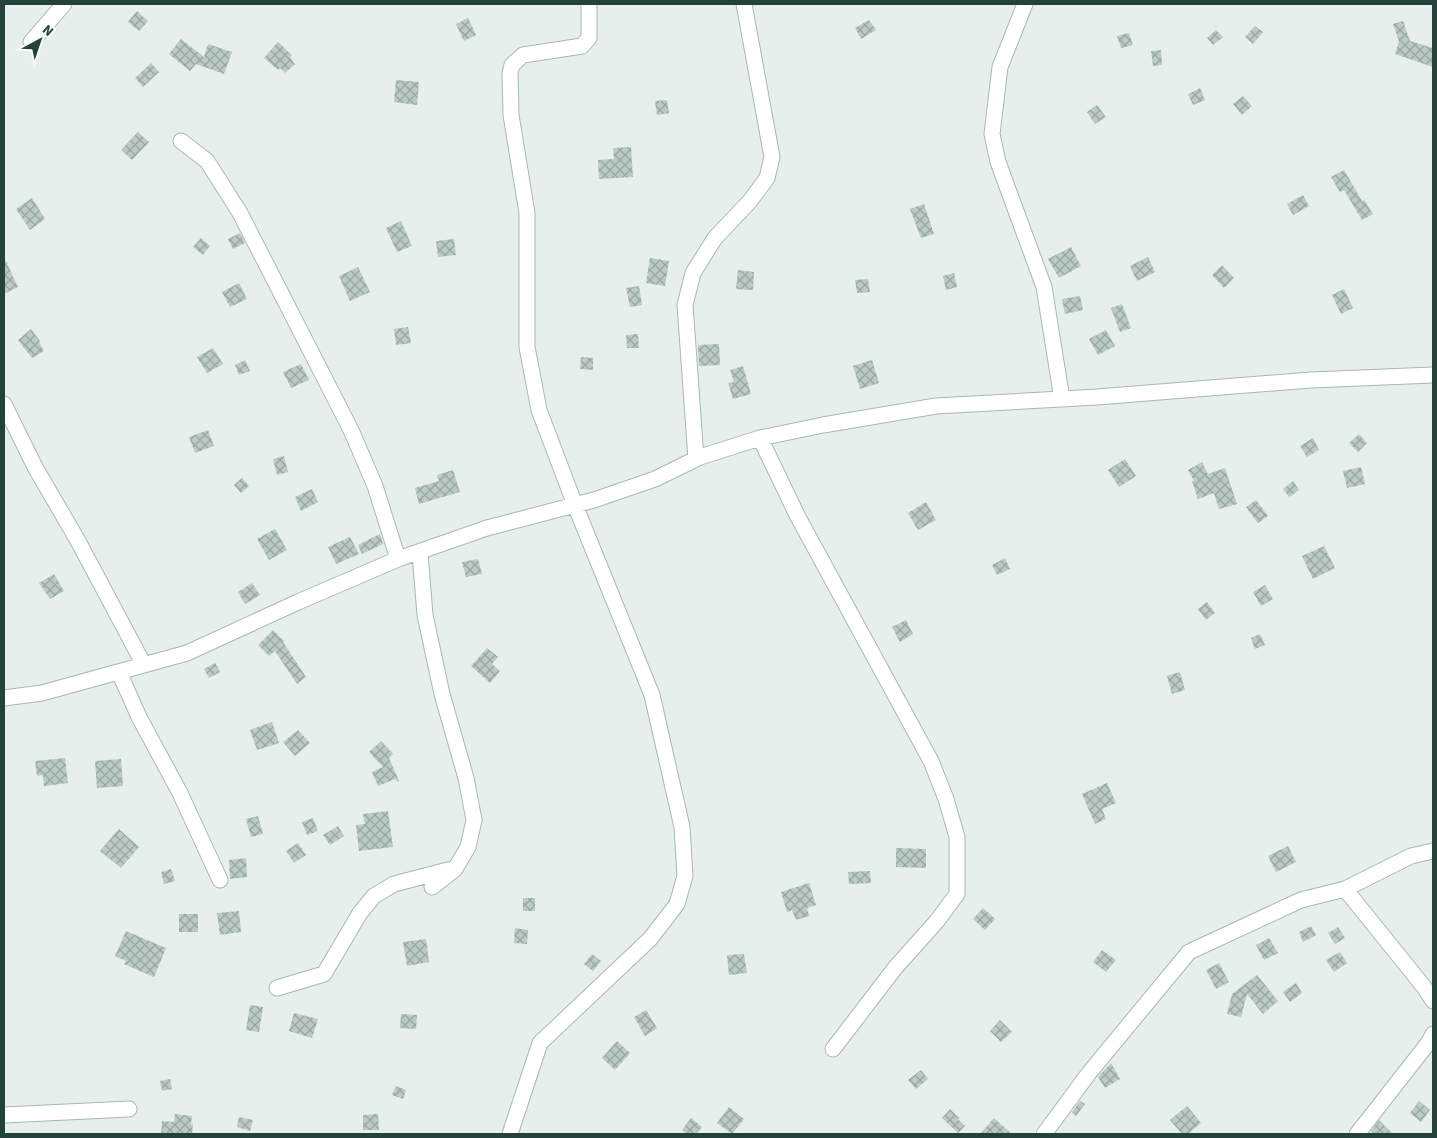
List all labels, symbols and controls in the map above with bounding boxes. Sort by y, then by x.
north arrow [15,15,65,65]
text: N [38,20,58,41]

